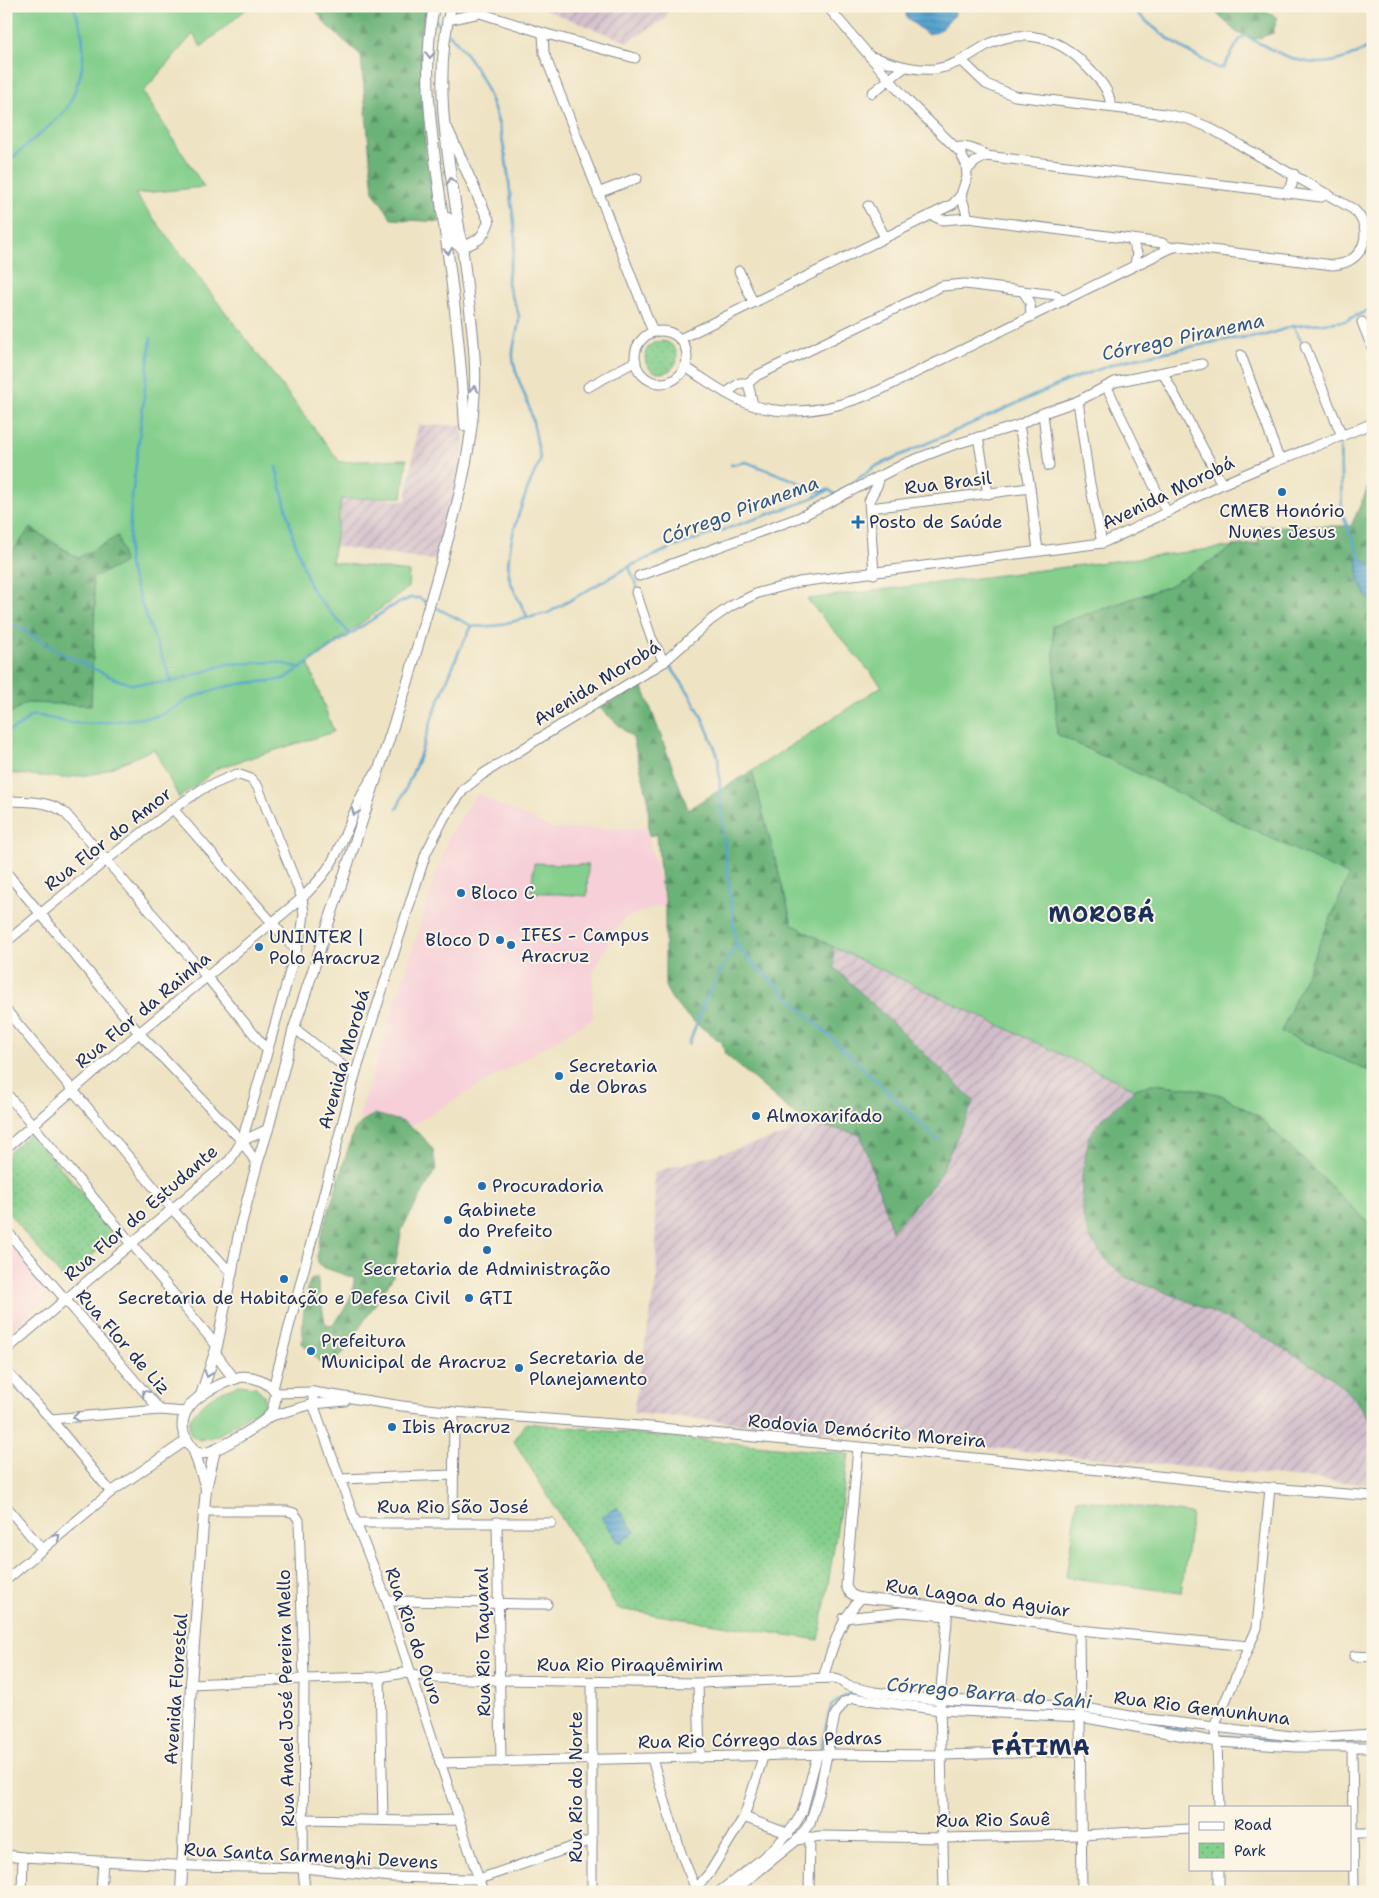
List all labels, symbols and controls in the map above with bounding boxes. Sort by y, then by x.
one-way arrow [424,51,435,59]
one-way arrow [447,177,457,186]
one-way arrow [442,247,452,255]
water label: Córrego Piranema [1099,308,1267,366]
one-way arrow [468,384,479,392]
street label: Avenida Morobá [1098,451,1238,535]
street label: Rua Brasil [903,466,993,500]
water label: Córrego Piranema [658,470,822,550]
marker: CMEB Honório Nunes Jesus [1276,486,1288,498]
place label: CMEB Honório Nunes Jesus [1219,499,1345,544]
place label: Posto de Saúde [869,510,1002,534]
marker: Posto de Saúde [851,515,865,529]
street label: Avenida Morobá [529,635,665,731]
street label: Rua Flor do Amor [39,782,177,896]
one-way arrow [351,807,362,816]
place label: Bloco C [471,881,535,905]
marker: Bloco C [455,887,467,899]
district label: MOROBÁ [1049,898,1155,929]
place label: IFES - Campus Aracruz [521,923,649,968]
place label: UNINTER | Polo Aracruz [269,925,381,970]
place label: Bloco D [425,928,490,952]
marker: Bloco D [494,934,506,946]
marker: IFES - Campus Aracruz [505,939,517,951]
marker: UNINTER | Polo Aracruz [253,941,265,953]
street label: Rua Flor da Rainha [70,946,216,1074]
street label: Avenida Morobá [313,986,375,1132]
place label: Secretaria de Obras [569,1054,657,1099]
marker: Secretaria de Obras [553,1070,565,1082]
place label: Almoxarifado [766,1104,882,1128]
marker: Almoxarifado [750,1110,762,1122]
street label: Rua Flor do Estudante [59,1140,223,1286]
place label: Procuradoria [492,1174,604,1198]
marker: Procuradoria [476,1180,488,1192]
place label: Gabinete do Prefeito [458,1198,553,1243]
marker: Gabinete do Prefeito [442,1214,454,1226]
marker: Secretaria de Administração [481,1244,493,1256]
place label: Secretaria de Administração [363,1257,611,1281]
marker: Secretaria de Habitação e Defesa Civil [278,1273,290,1285]
street label: Rua Flor de Liz [71,1284,175,1400]
place label: Secretaria de Habitação e Defesa Civil [118,1286,451,1310]
place label: GTI [479,1286,513,1310]
marker: GTI [463,1292,475,1304]
place label: Prefeitura Municipal de Aracruz [321,1329,507,1374]
marker: Prefeitura Municipal de Aracruz [305,1345,317,1357]
place label: Secretaria de Planejamento [529,1346,647,1391]
marker: Secretaria de Planejamento [513,1362,525,1374]
one-way arrow [204,1369,214,1377]
one-way arrow [143,1390,151,1399]
street label: Rodovia Demócrito Moreira [747,1409,987,1453]
one-way arrow [72,1411,80,1422]
place label: Ibis Aracruz [402,1415,511,1439]
marker: Ibis Aracruz [386,1421,398,1433]
street label: Rua Rio São José [377,1495,529,1519]
one-way arrow [51,1534,60,1543]
street label: Rua Rio do Ouro [379,1564,449,1708]
street label: Rua Rio Taquaral [470,1566,496,1717]
street label: Rua Anael José Pereira Mello [272,1569,300,1827]
street label: Rua Lagoa do Aguiar [884,1573,1072,1623]
street label: Avenida Florestal [159,1612,193,1766]
street label: Rua Rio Piraquêmirim [537,1653,723,1677]
water label: Córrego Barra do Sahi [885,1672,1093,1714]
street label: Rua Rio Gemunhuna [1113,1685,1291,1731]
street label: Rua Rio do Norte [564,1711,588,1863]
street label: Rua Rio Córrego das Pedras [638,1726,882,1754]
district label: FÁTIMA [991,1731,1091,1762]
legend [1189,1806,1352,1870]
street label: Rua Rio Sauê [935,1807,1051,1833]
text: Road [1234,1815,1272,1835]
street label: Rua Santa Sarmenghi Devens [183,1837,439,1875]
text: Park [1234,1841,1266,1861]

